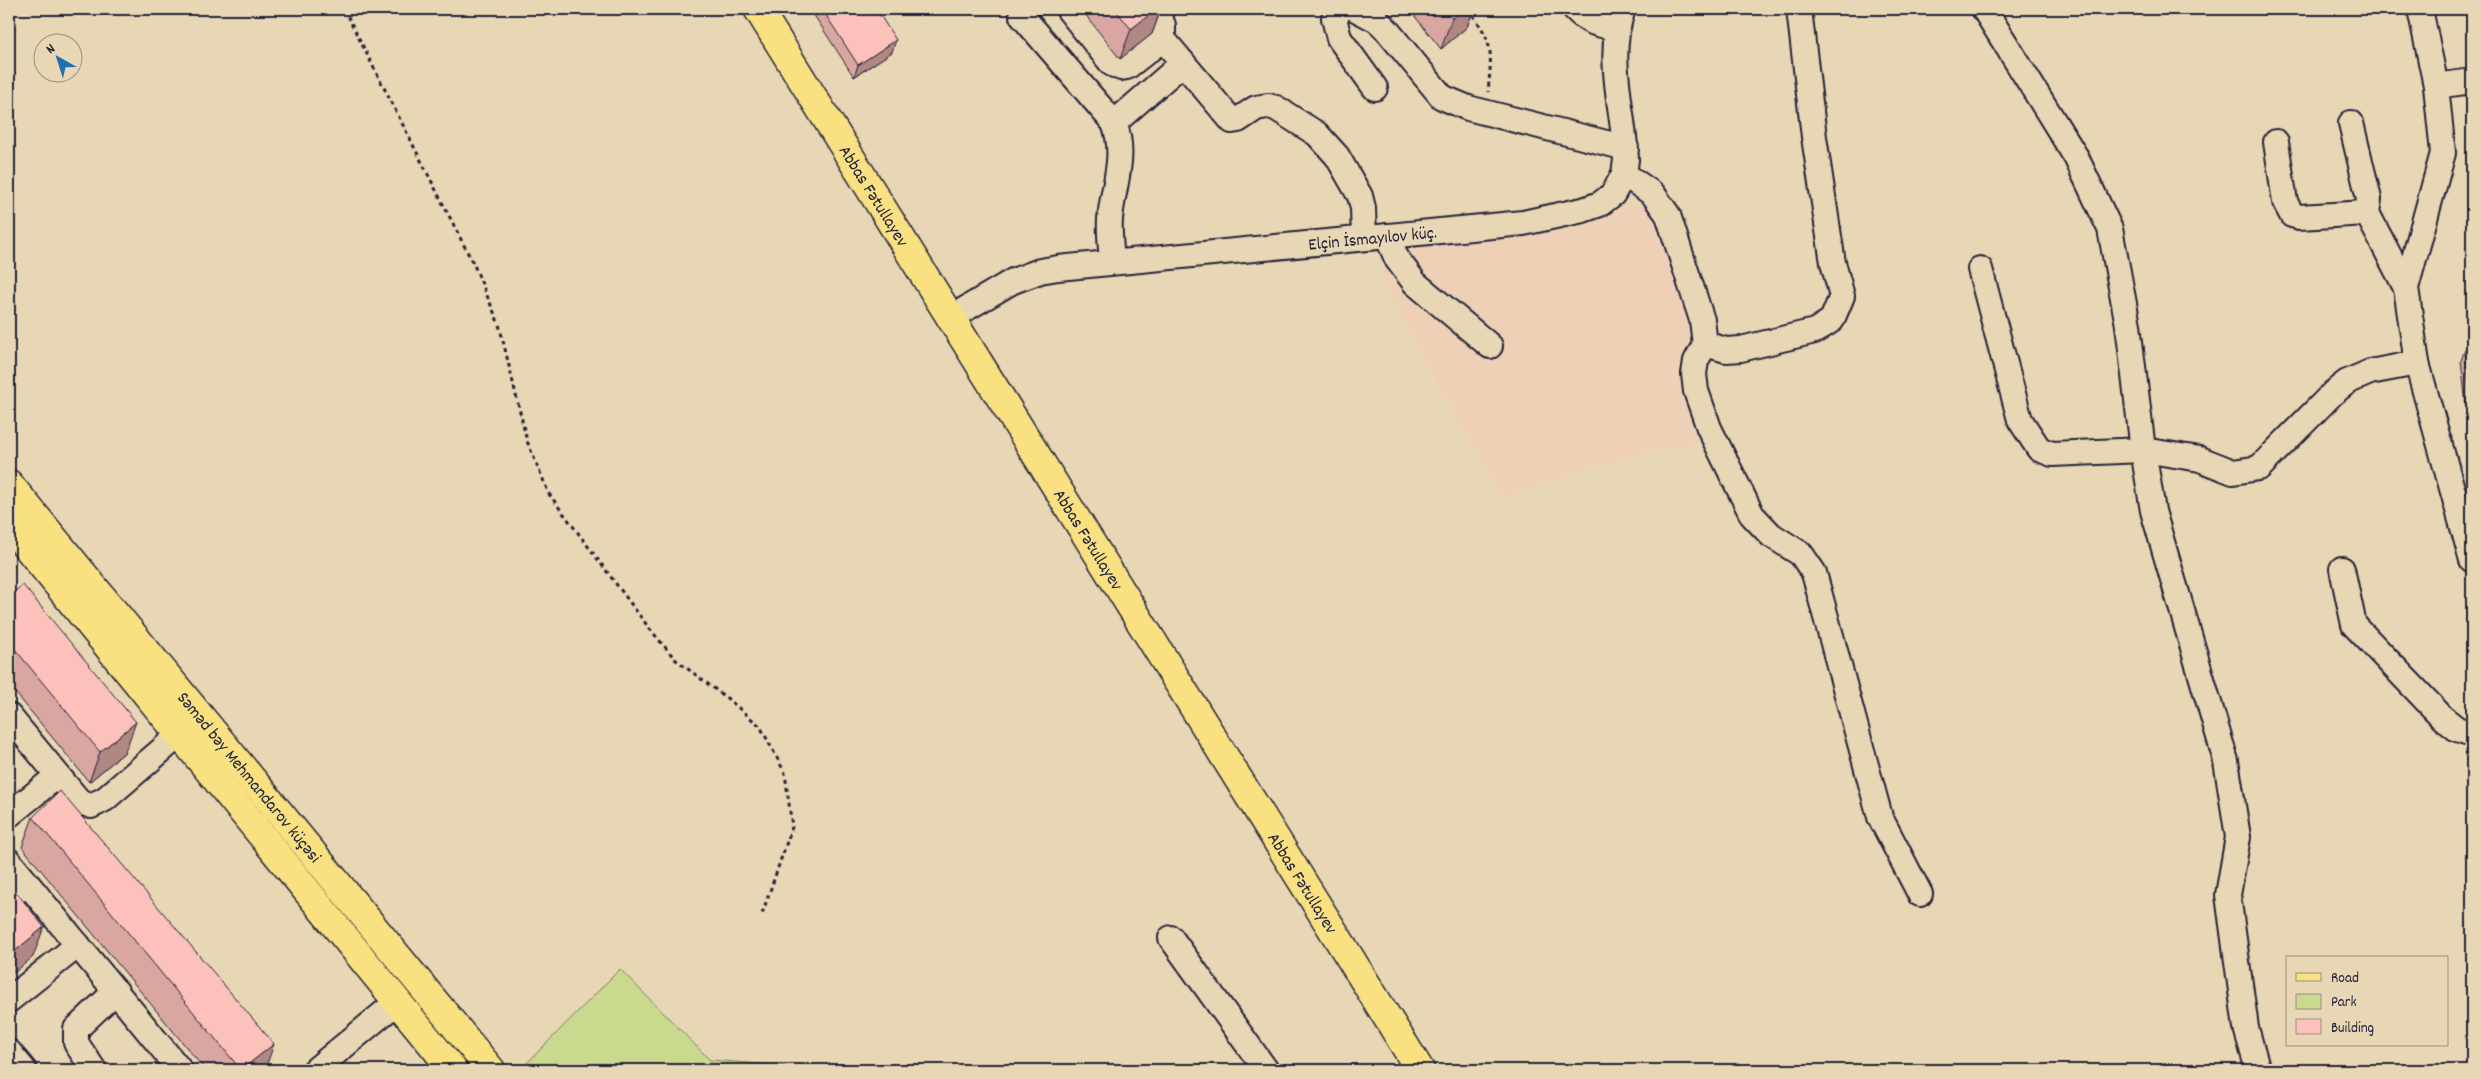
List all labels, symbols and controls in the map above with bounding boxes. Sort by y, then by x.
north arrow [32,32,82,82]
text: N [42,39,60,59]
street label: Abbas Fətullayev [831,141,914,253]
street label: Elçin İsmayılov küç. [1307,221,1438,259]
street label: Abbas Fətullayev [1046,485,1128,597]
street label: Səməd bəy Mehmandarov küçəsi [170,687,326,869]
street label: Abbas Fətullayev [1260,829,1343,940]
legend [2286,956,2448,1046]
text: Road [2331,968,2359,990]
text: Park [2331,992,2357,1014]
text: Building [2331,1018,2374,1040]

